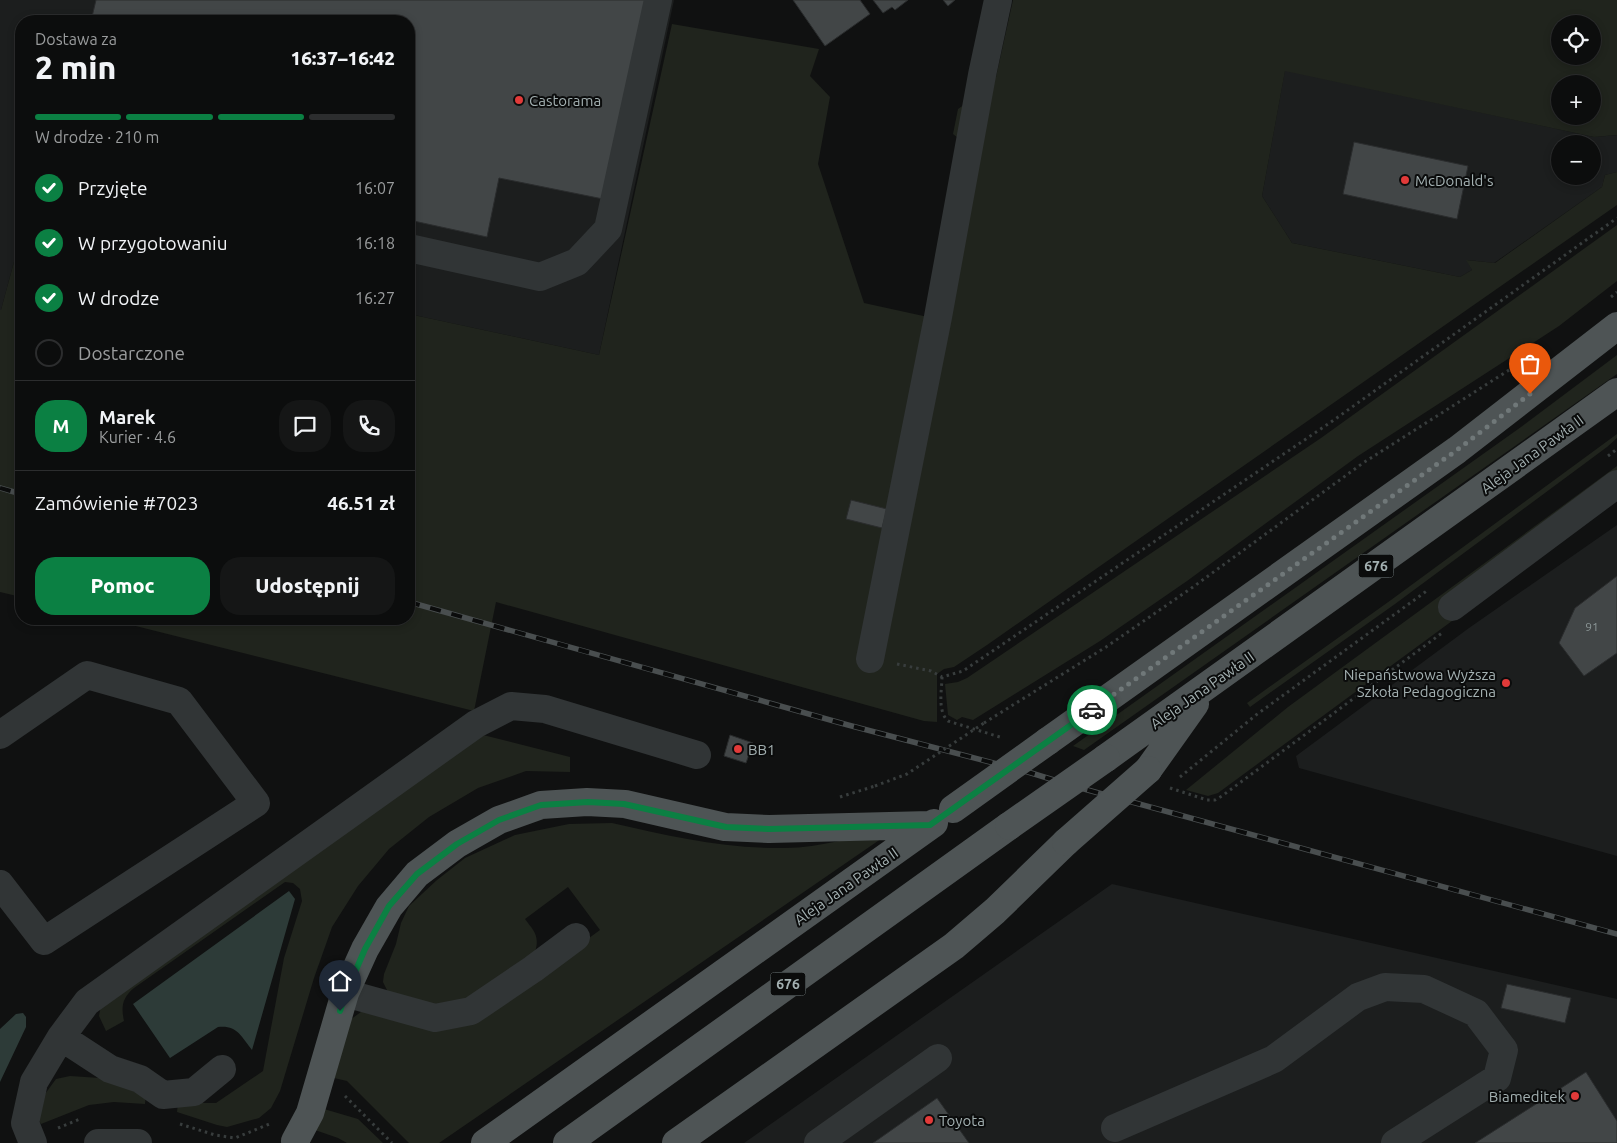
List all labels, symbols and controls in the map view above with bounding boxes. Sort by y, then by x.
map controls [1551,15,1601,185]
button: locate [1551,15,1601,65]
text: Dostawa za [35,30,117,48]
text: 16:37–16:42 [290,47,395,69]
text: 2 min [35,49,116,85]
button: + [1551,75,1601,125]
place label: Castorama [529,92,601,109]
marker: Castorama [513,94,525,106]
text: W drodze · 210 m [35,128,159,146]
button: − [1551,135,1601,185]
place label: McDonald's [1415,172,1493,189]
icon: check [35,174,63,202]
marker: McDonald's [1399,174,1411,186]
text: Przyjęte [78,177,148,199]
text: 16:07 [355,179,395,197]
icon: check [35,229,63,257]
text: W przygotowaniu [78,232,228,254]
text: 16:18 [355,234,395,252]
icon: check [35,284,63,312]
text: W drodze [78,287,160,309]
text: 16:27 [355,289,395,307]
text: Dostarczone [78,342,185,364]
pin [1509,343,1551,394]
icon: bag [1516,350,1544,378]
button: chat [279,400,331,452]
button: phone [343,400,395,452]
text: Marek [99,406,156,428]
street label: Aleja Jana Pawła II [1477,411,1587,497]
text: M [53,415,69,437]
text: Kurier · 4.6 [99,428,176,446]
text: Zamówienie #7023 [35,492,199,514]
text: 46.51 zł [327,492,395,514]
road number: 676 [1358,554,1394,578]
button: Pomoc [35,557,210,615]
button: Udostępnij [220,557,395,615]
house number: 91 [1585,620,1599,633]
street label: Aleja Jana Pawła II [1147,648,1257,732]
place label: Niepaństwowa Wyższa Szkoła Pedagogiczna [1344,666,1496,700]
marker: Niepaństwowa Wyższa Szkoła Pedagogiczna [1500,677,1512,689]
courier [1067,685,1117,735]
icon: car [1078,696,1106,724]
place label: BB1 [748,741,776,758]
marker: BB1 [732,743,744,755]
street label: Aleja Jana Pawła II [791,844,901,928]
pin [319,960,361,1011]
icon: home [326,967,354,995]
road number: 676 [770,972,806,996]
place label: Biameditek [1489,1088,1565,1105]
marker: Biameditek [1569,1090,1581,1102]
place label: Toyota [939,1112,985,1129]
marker: Toyota [923,1114,935,1126]

